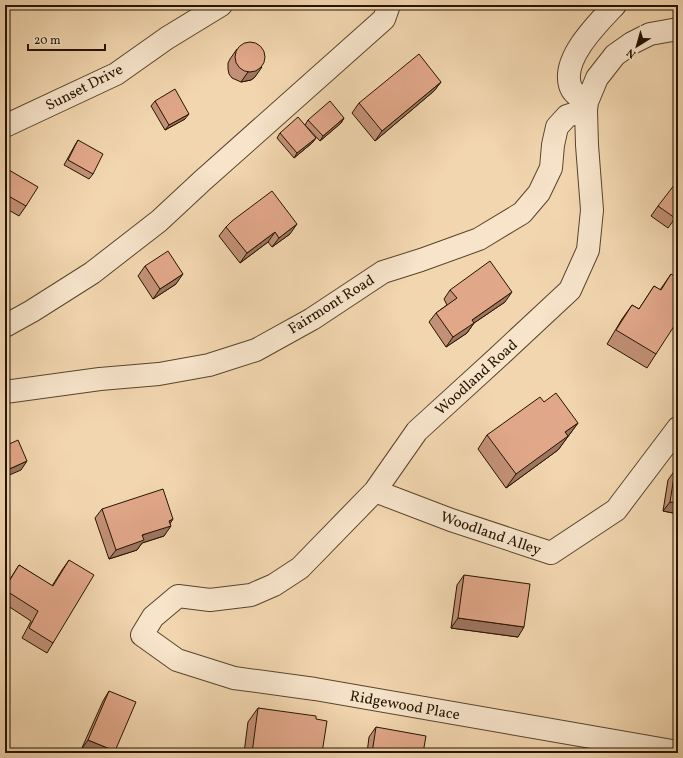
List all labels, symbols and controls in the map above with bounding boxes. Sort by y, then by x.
scale bar [28,26,105,52]
north arrow [617,26,657,66]
text: 20 m [34,33,61,49]
text: N [624,44,640,61]
street label: Sunset Drive [42,60,127,117]
street label: Fairmont Road [285,270,379,340]
street label: Woodland Road [431,335,523,421]
street label: Woodland Alley [437,507,544,561]
street label: Ridgewood Place [348,686,461,726]

